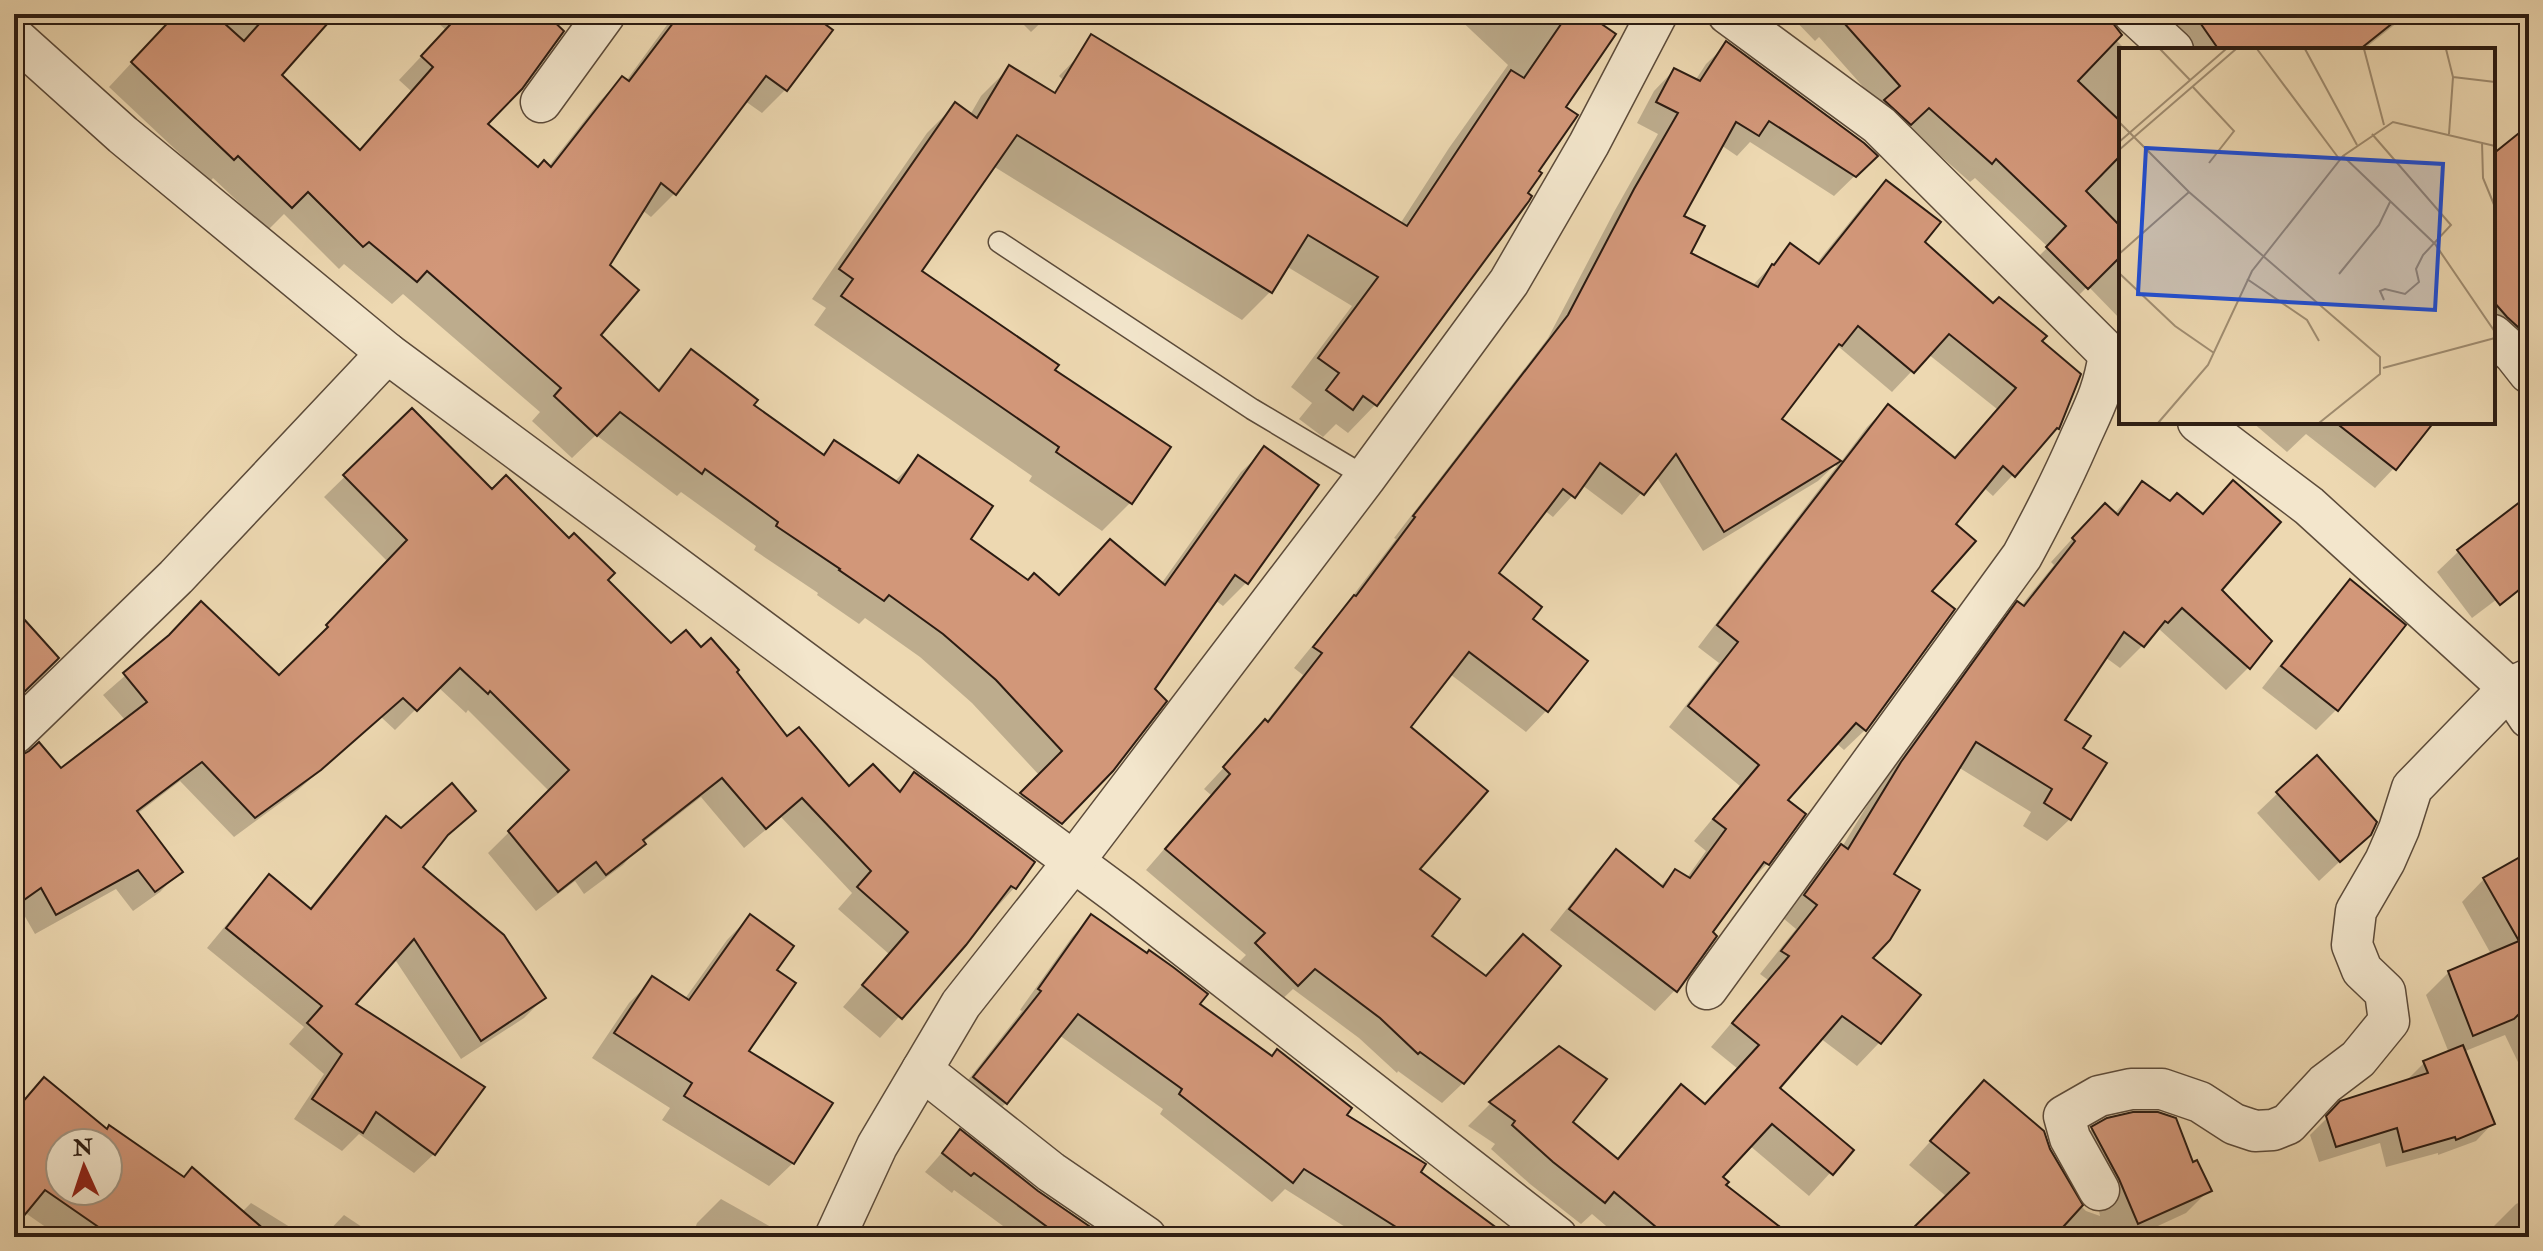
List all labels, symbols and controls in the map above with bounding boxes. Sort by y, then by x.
inset map [2119,48,2495,424]
north arrow [44,1127,124,1207]
text: N [71,1134,94,1163]

